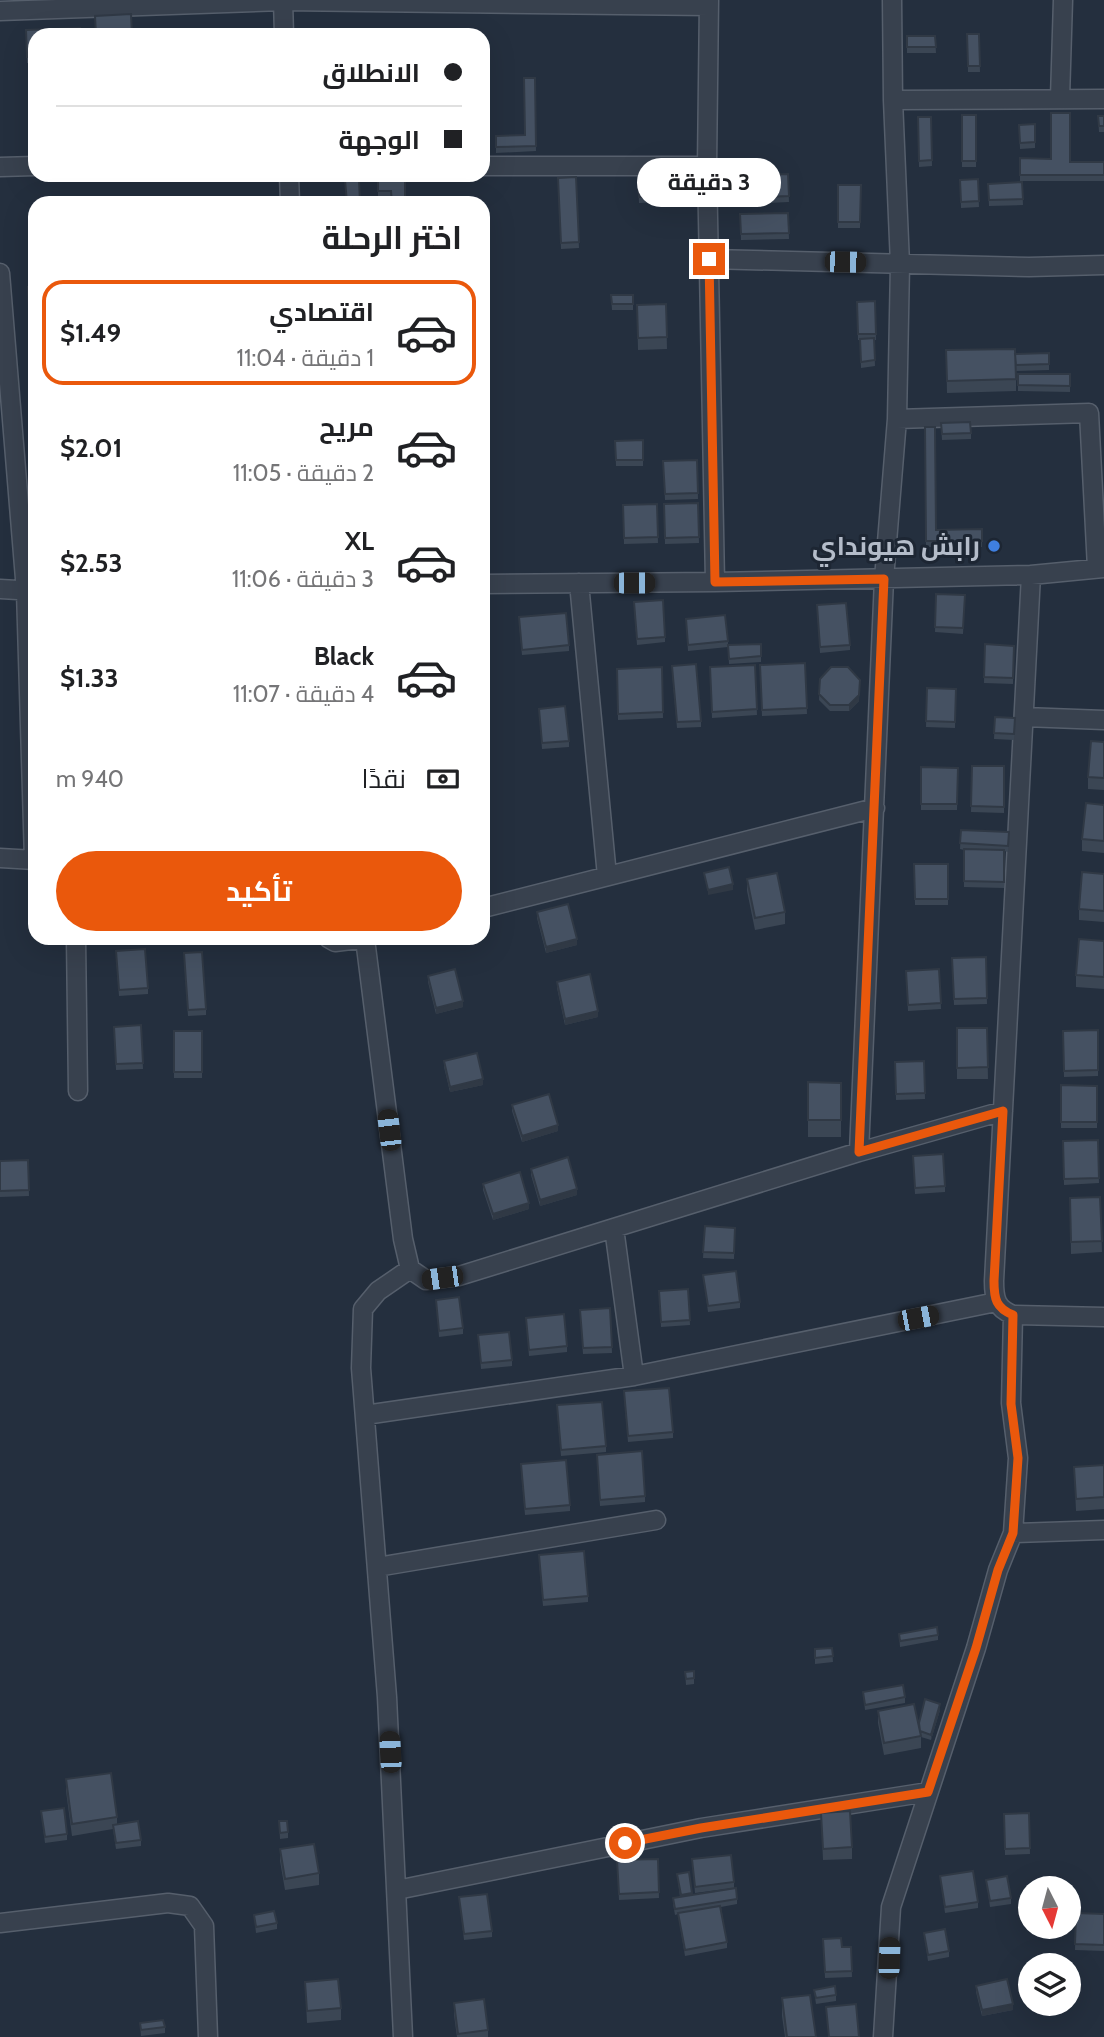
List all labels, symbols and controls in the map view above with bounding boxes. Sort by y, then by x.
text: الانطلاق [322,57,420,89]
text: الوجهة [339,124,420,156]
callout: 3 دقيقة [637,158,781,206]
text: 3 دقيقة [668,168,750,196]
text: اختر الرحلة [322,218,462,257]
route end [693,243,725,275]
car [824,251,867,273]
text: اقتصادي [269,296,374,328]
icon: car [395,301,458,364]
text: $1.49 [60,317,121,349]
text: 1 دقيقة · 11:04 [237,344,374,372]
text: مريح [319,411,374,443]
icon: car [395,416,458,479]
text: $2.01 [60,432,122,464]
text: 2 دقيقة · 11:05 [233,459,374,487]
text: XL [345,525,374,557]
place label: رابش هيونداي [812,530,980,567]
icon: car [395,531,458,594]
marker: رابش هيونداي [986,538,1002,554]
text: $2.53 [60,547,123,579]
text: 3 دقيقة · 11:06 [232,565,374,593]
car [614,573,656,594]
text: Black [314,640,374,672]
icon: car [395,646,458,709]
text: $1.33 [60,662,118,694]
text: 4 دقيقة · 11:07 [233,680,374,708]
icon: cash [424,760,462,798]
text: نقدًا [362,763,406,795]
text: 940 m [56,765,124,793]
button: تأكيد [56,851,462,931]
car [377,1108,402,1152]
car [420,1265,465,1291]
car [896,1304,941,1332]
car [379,1730,402,1774]
route start [609,1827,641,1859]
north arrow [1018,1876,1082,1939]
map controls [1018,1876,1081,2016]
car [878,1937,901,1979]
button: layers [1018,1953,1081,2016]

